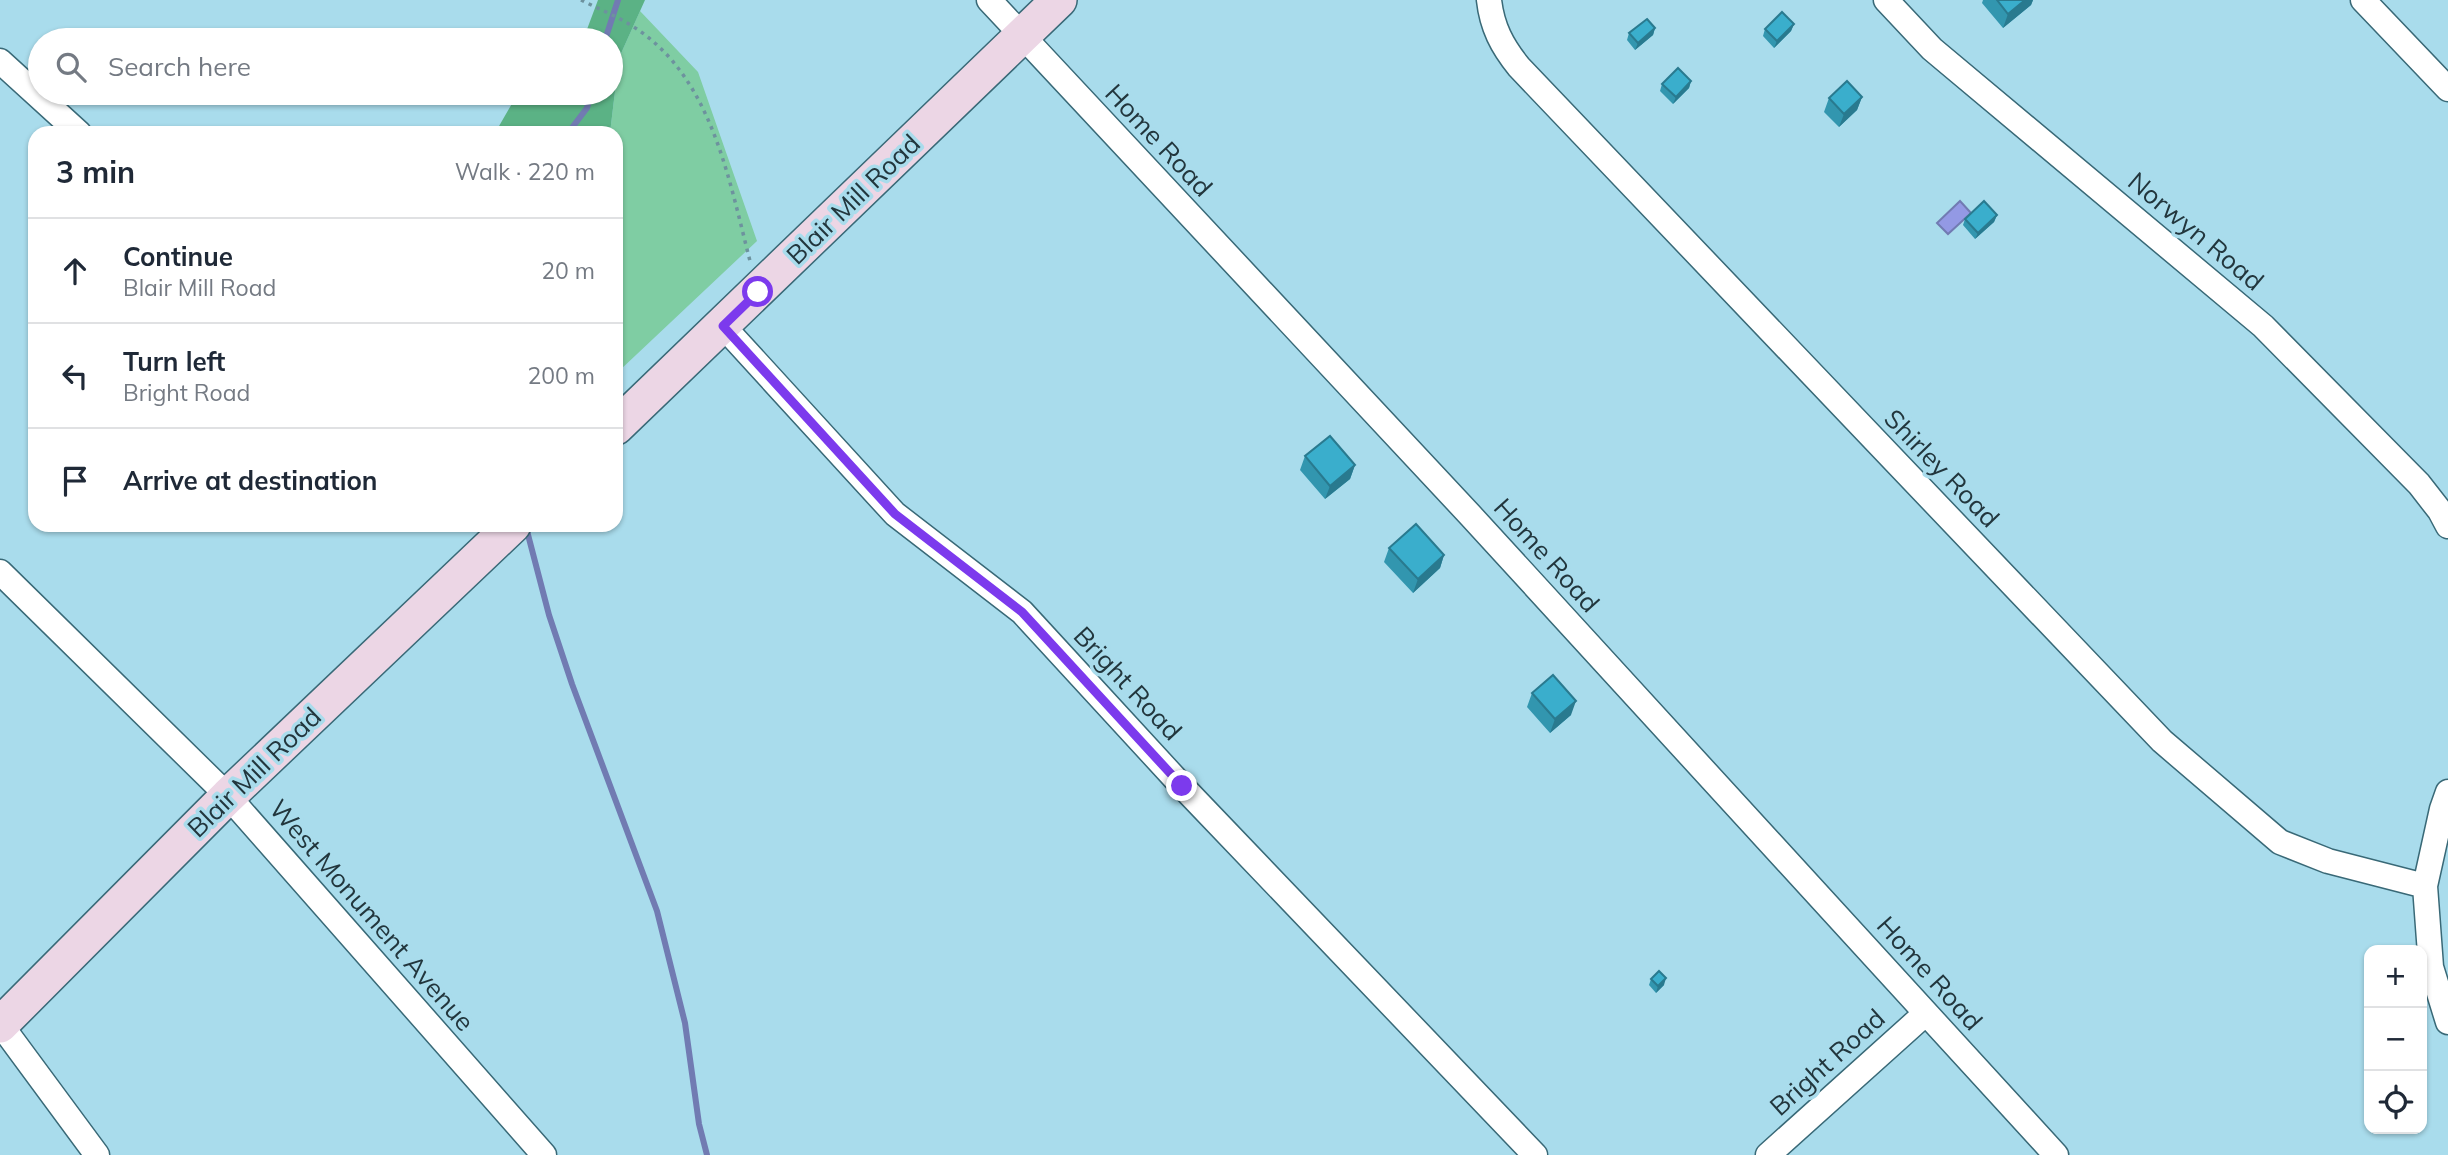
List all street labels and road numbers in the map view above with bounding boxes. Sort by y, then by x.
street label: Home Road [1098,77,1220,203]
street label: Blair Mill Road [779,127,927,271]
street label: Norwyn Road [2121,165,2271,297]
street label: Shirley Road [1877,402,2007,534]
street label: Home Road [1487,491,1607,619]
street label: Bright Road [1067,619,1189,747]
street label: Blair Mill Road [180,700,328,844]
street label: West Monument Avenue [262,792,482,1038]
street label: Home Road [1870,909,1990,1037]
street label: Bright Road [1763,1002,1891,1122]

